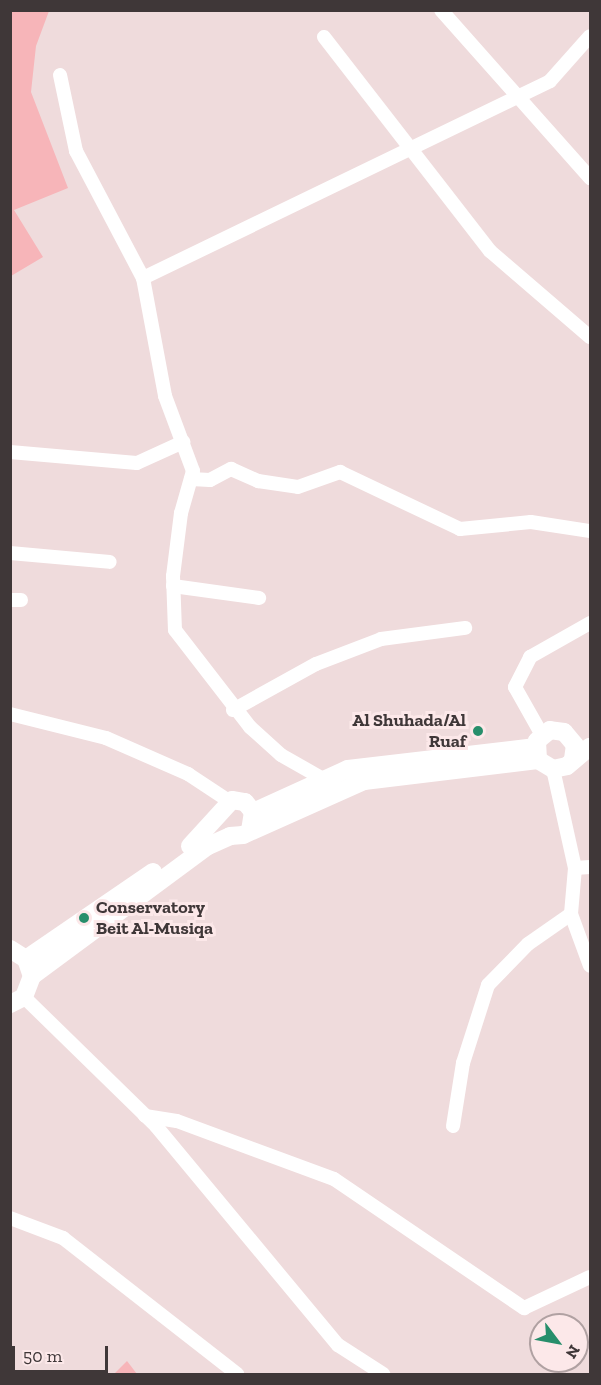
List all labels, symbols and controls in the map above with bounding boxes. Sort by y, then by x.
place label: Al Shuhada/Al Ruaf [352,710,466,752]
marker: Al Shuhada/Al Ruaf [471,724,485,738]
place label: Conservatory Beit Al-Musiqa [96,897,214,940]
marker: Conservatory Beit Al-Musiqa [77,911,91,925]
north arrow [529,1313,589,1373]
scale bar [15,1334,111,1372]
text: N [562,1342,584,1362]
text: 50 m [23,1345,62,1367]

